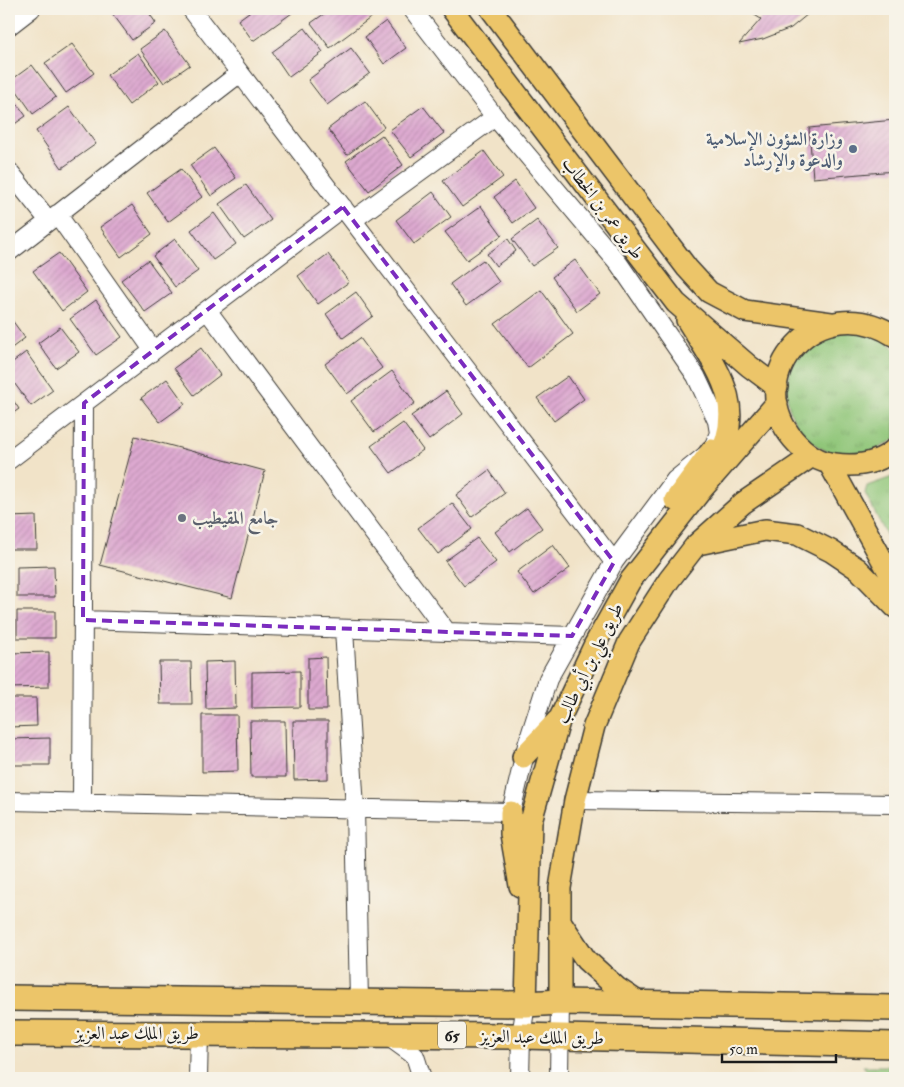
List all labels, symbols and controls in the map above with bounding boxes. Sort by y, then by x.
place label: وزارة الشؤون الإسلامية والدعوة والإرشاد [706,128,843,173]
marker: وزارة الشؤون الإسلامية والدعوة والإرشاد [847,143,859,155]
street label: طريق عمر بن الخطاب [557,152,649,264]
place label: جامع المقيطيب [192,507,278,535]
marker: جامع المقيطيب [176,512,188,524]
street label: طريق علي بن أبي طالب [549,598,633,729]
street label: طريق الملك عبد العزيز [73,1022,199,1045]
road number: 65 [438,1022,466,1048]
street label: طريق الملك عبد العزيز [478,1025,604,1050]
scale bar [722,1032,835,1064]
text: 50 m [729,1040,758,1059]

